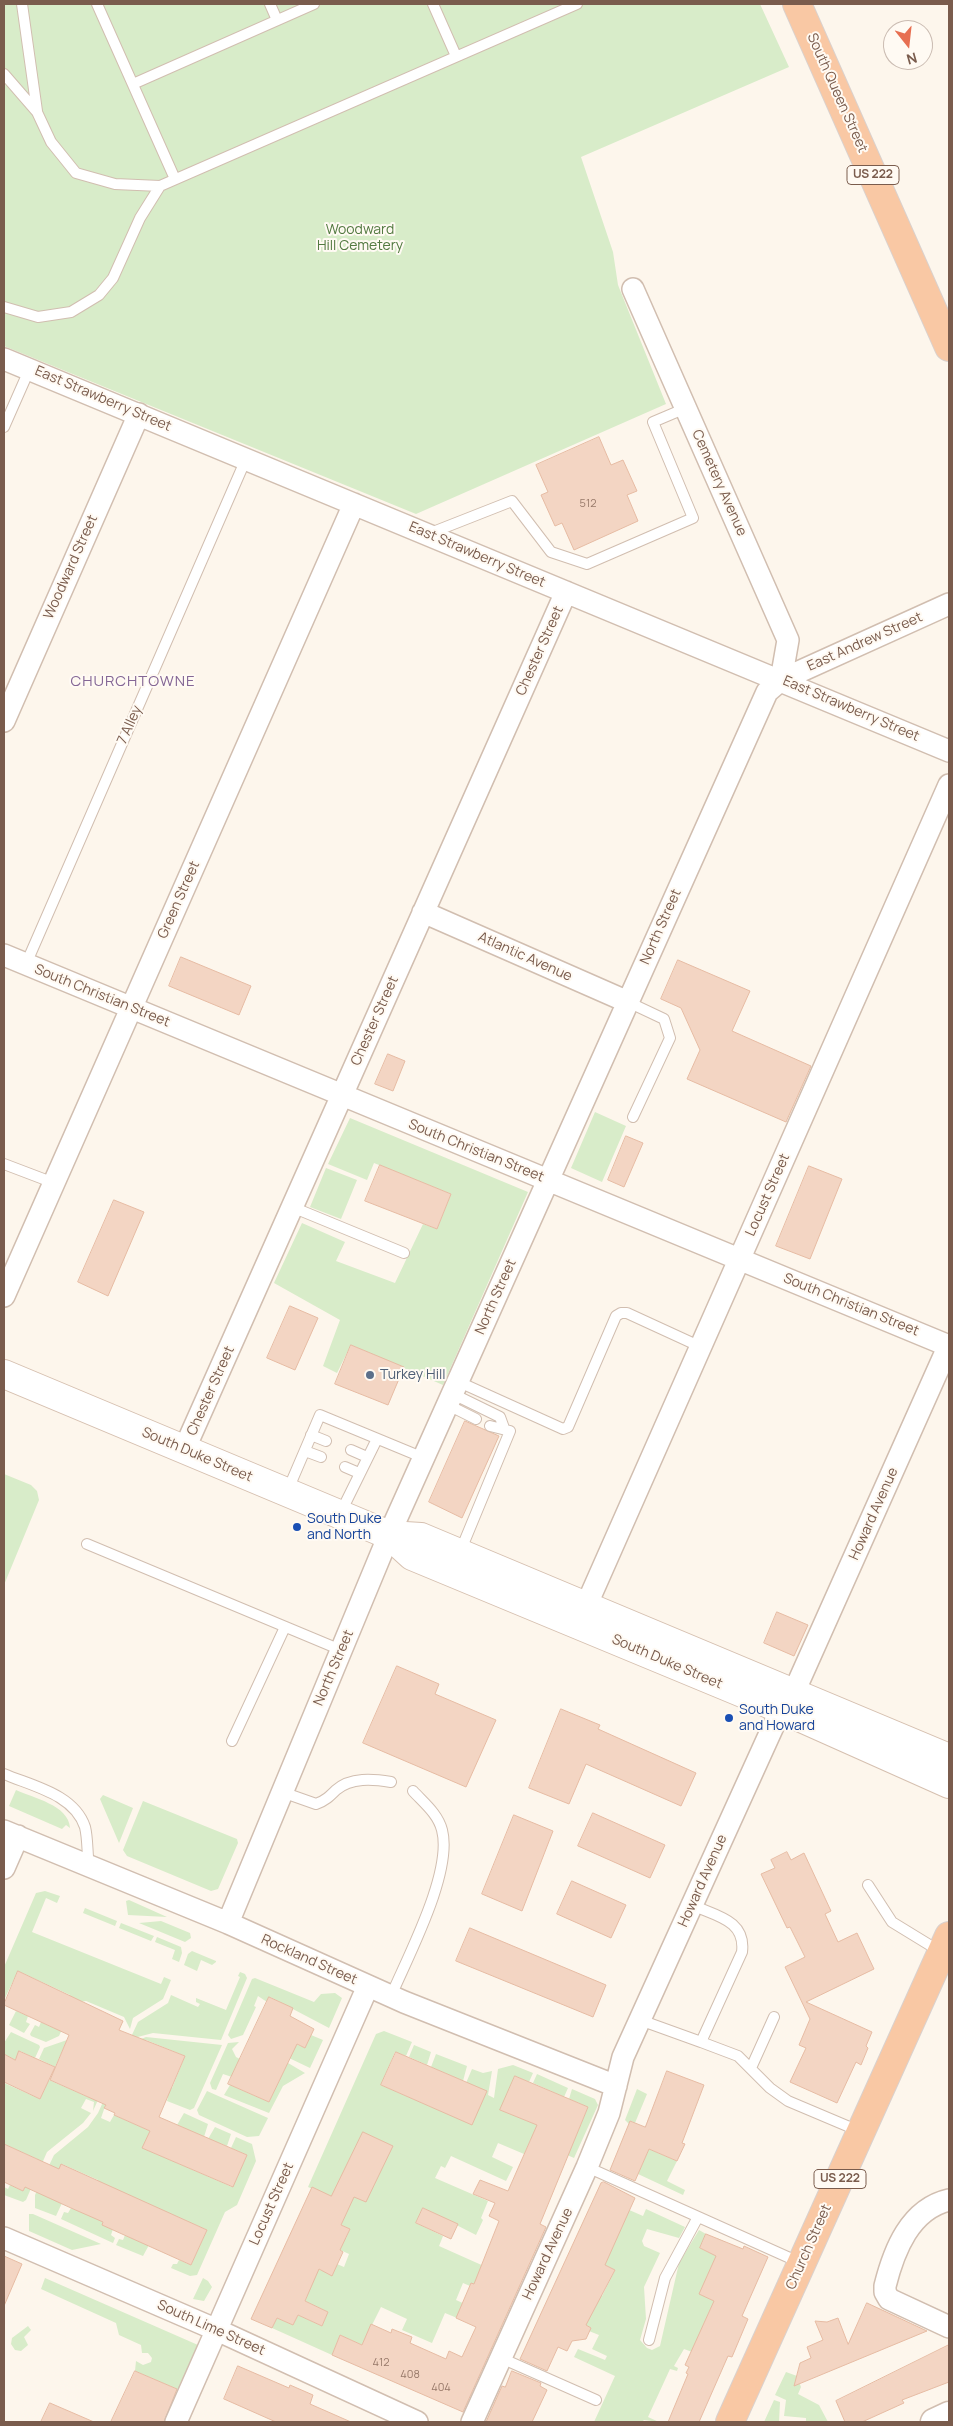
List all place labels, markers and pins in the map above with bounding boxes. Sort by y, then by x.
place label: Turkey Hill [380,1367,445,1383]
marker: Turkey Hill [364,1369,376,1381]
place label: South Duke and North [307,1511,382,1544]
marker: South Duke and North [291,1521,303,1533]
place label: South Duke and Howard [739,1702,815,1734]
marker: South Duke and Howard [723,1712,735,1724]

